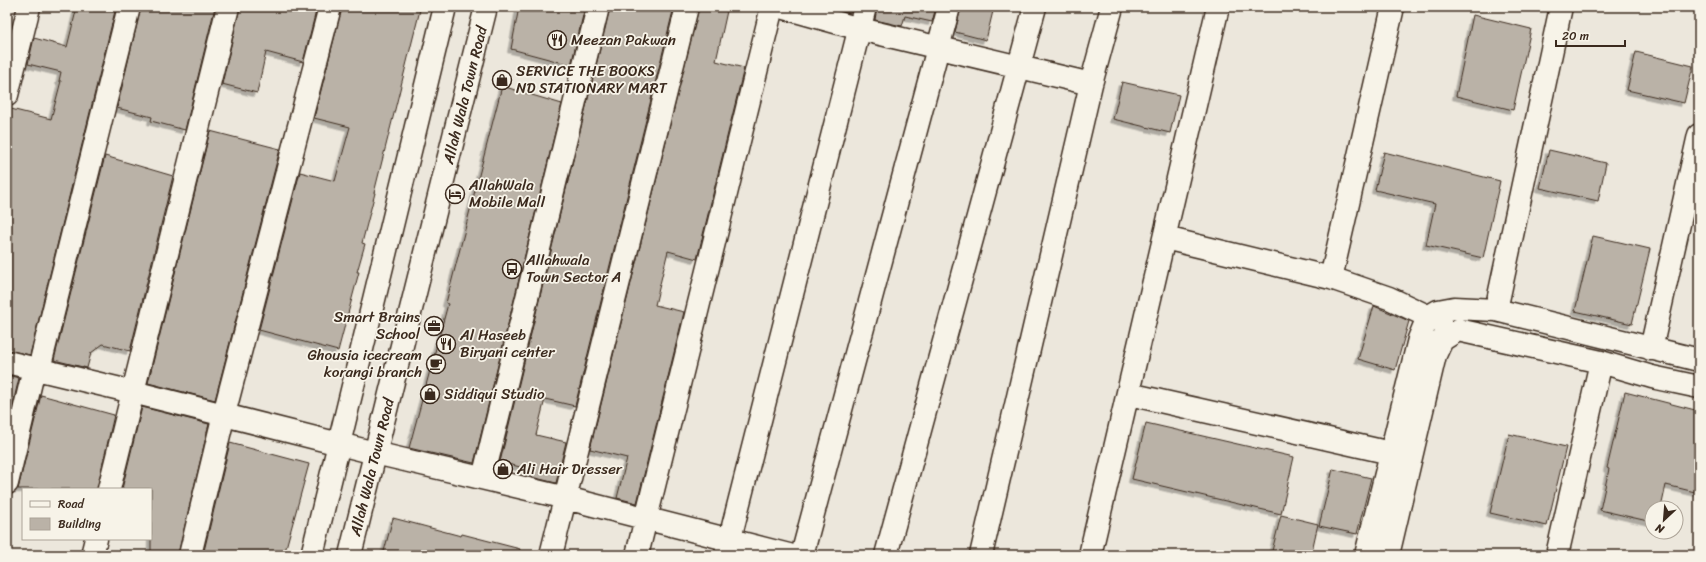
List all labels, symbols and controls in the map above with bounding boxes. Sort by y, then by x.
street label: Allah Wala Town Road [435,22,495,168]
scale bar [1556,22,1625,48]
text: 20 m [1562,25,1589,47]
place label: Meezan Pakwan [571,27,676,53]
restaurant icon: Meezan Pakwan [546,29,568,51]
place label: SERVICE THE BOOKS ND STATIONARY MART [516,58,668,101]
shop icon: SERVICE THE BOOKS ND STATIONARY MART [491,69,513,91]
place label: AllahWala Mobile Mall [468,172,546,215]
hotel icon: AllahWala Mobile Mall [444,183,466,205]
place label: Allahwala Town Sector A [525,247,621,290]
bus stop icon: Allahwala Town Sector A [501,258,523,280]
place label: Smart Brains School [334,304,421,347]
office icon: Smart Brains School [423,315,445,337]
place label: Al Haseeb Biryani center [459,322,555,365]
restaurant icon: Al Haseeb Biryani center [435,333,457,355]
place label: Ghousia icecream korangi branch [307,342,422,385]
cafe icon: Ghousia icecream korangi branch [425,353,447,375]
place label: Siddiqui Studio [444,381,545,407]
shop icon: Siddiqui Studio [419,383,441,405]
street label: Allah Wala Town Road [342,394,402,540]
place label: Ali Hair Dresser [516,456,623,482]
shop icon: Ali Hair Dresser [492,458,514,480]
legend [22,488,152,540]
text: Road [58,493,85,515]
north arrow [1644,500,1684,540]
text: Building [58,513,101,535]
text: N [1652,518,1668,539]

